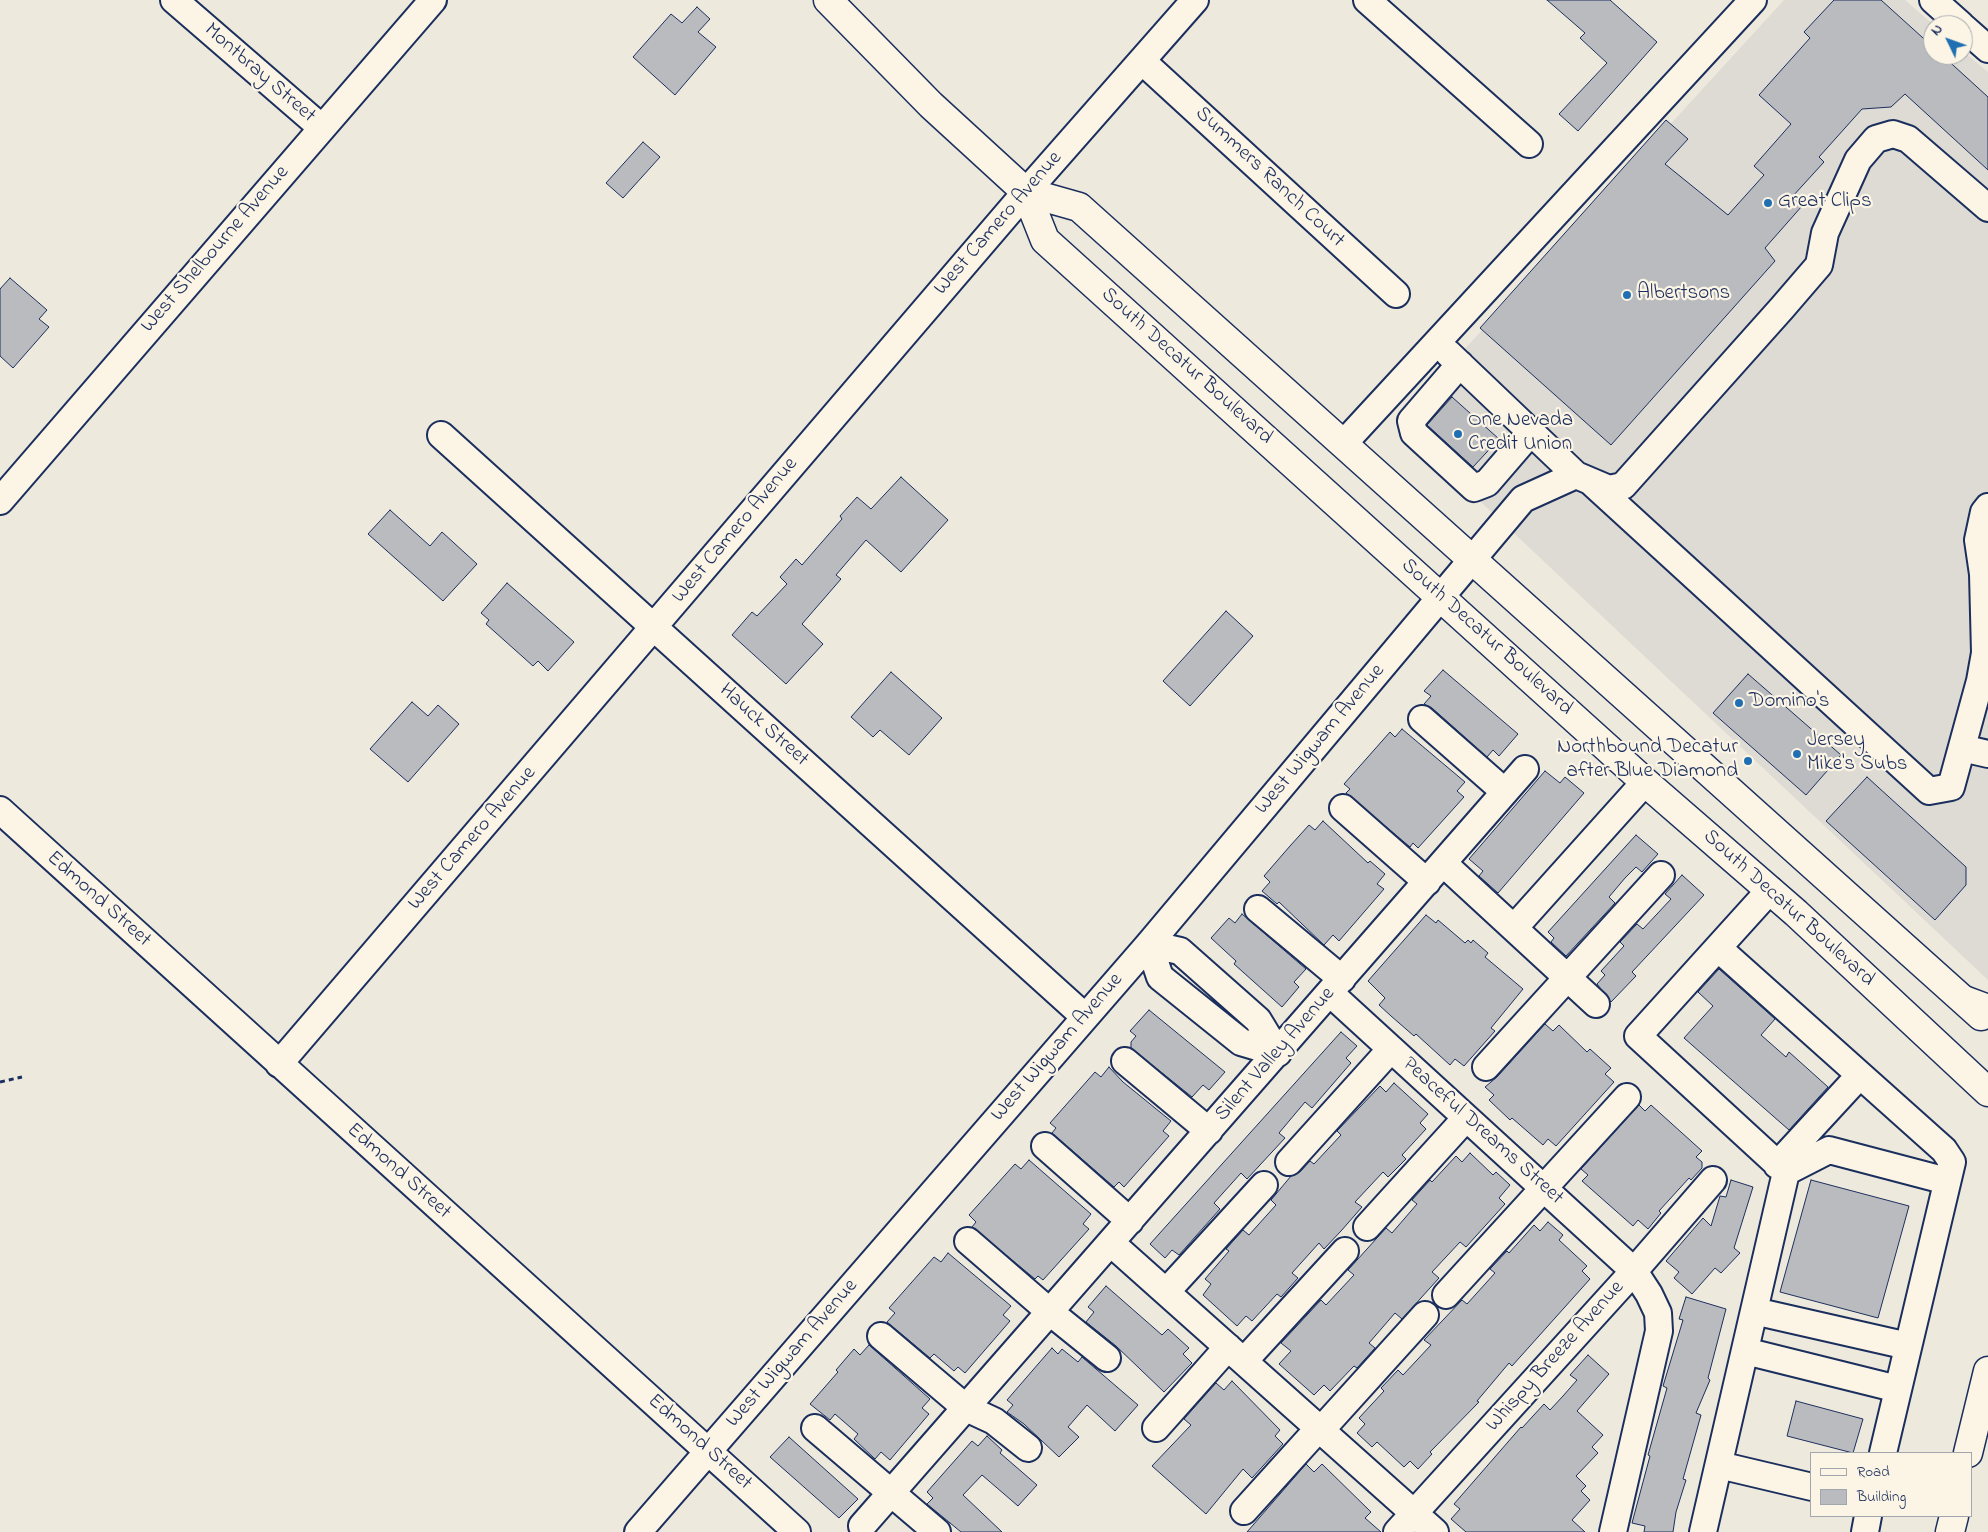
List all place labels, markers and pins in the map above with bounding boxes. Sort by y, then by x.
place label: Great Clips [1778,190,1872,216]
marker: Great Clips [1762,197,1774,209]
place label: Albertsons [1637,282,1730,308]
marker: Albertsons [1621,289,1633,301]
place label: One Nevada Credit Union [1468,409,1573,459]
marker: One Nevada Credit Union [1452,428,1464,440]
place label: Domino's [1749,690,1830,716]
marker: Domino's [1733,697,1745,709]
place label: Jersey Mike's Subs [1807,729,1907,779]
place label: Northbound Decatur after Blue Diamond [1557,736,1738,786]
marker: Jersey Mike's Subs [1791,748,1803,760]
marker: Northbound Decatur after Blue Diamond [1742,755,1754,767]

